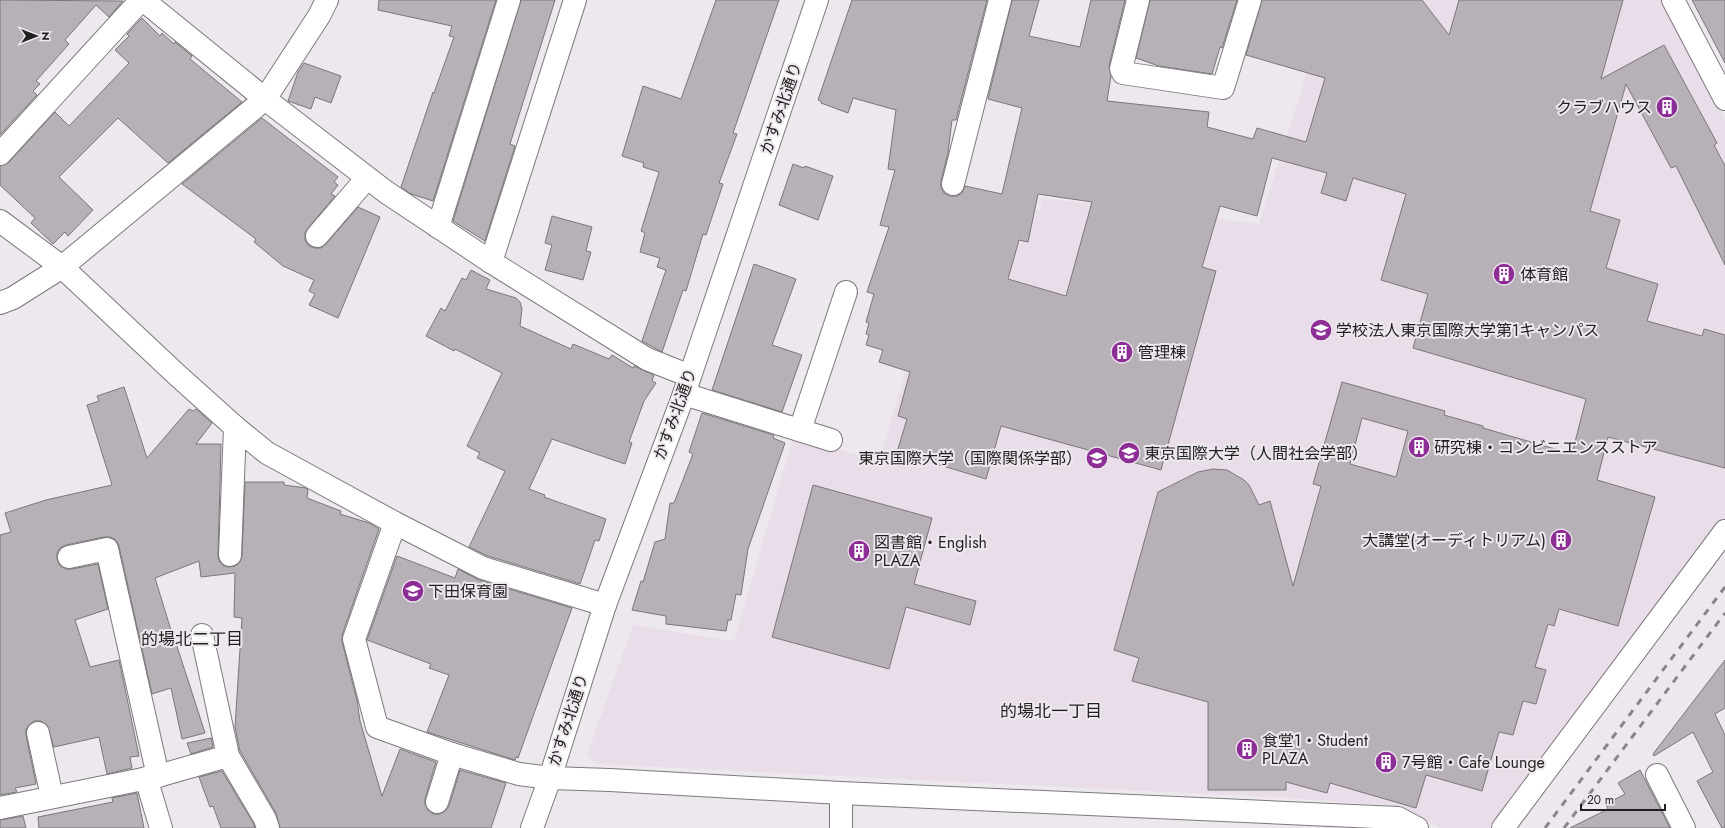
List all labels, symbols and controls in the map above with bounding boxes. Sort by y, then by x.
north arrow [16,16,56,56]
text: N [38,32,54,40]
street label: かすみ北通り [754,59,808,157]
building icon: クラブハウス [1654,94,1680,120]
place label: クラブハウス [1556,96,1652,119]
building icon: 体育館 [1491,261,1517,287]
place label: 体育館 [1520,263,1568,286]
school or university icon: 学校法人東京国際大学第1キャンパス [1308,317,1334,343]
place label: 学校法人東京国際大学第1キャンパス [1336,319,1599,342]
building icon: 管理棟 [1109,339,1135,365]
place label: 管理棟 [1138,341,1186,364]
street label: かすみ北通り [648,365,702,463]
building icon: 研究棟・コンビニエンスストア [1406,434,1432,460]
place label: 研究棟・コンビニエンスストア [1434,436,1658,459]
school or university icon: 東京国際大学（人間社会学部） [1116,440,1142,466]
place label: 東京国際大学（人間社会学部） [1144,442,1368,465]
school or university icon: 東京国際大学（国際関係学部） [1084,445,1110,471]
place label: 東京国際大学（国際関係学部） [858,447,1082,470]
building icon: 大講堂(オーディトリアム) [1548,527,1574,553]
place label: 大講堂(オーディトリアム) [1362,529,1546,552]
place label: 図書館・English PLAZA [874,531,987,572]
building icon: 図書館・English PLAZA [846,538,872,564]
school or university icon: 下田保育園 [400,578,426,604]
place label: 下田保育園 [428,580,508,603]
district label: 的場北二丁目 [141,627,243,651]
street label: かすみ北通り [542,671,594,769]
district label: 的場北一丁目 [1000,699,1102,723]
place label: 食堂1・Student PLAZA [1262,729,1368,770]
building icon: 食堂1・Student PLAZA [1234,736,1260,762]
building icon: 7号館・Cafe Lounge [1373,749,1399,775]
place label: 7号館・Cafe Lounge [1402,751,1545,774]
scale bar [1581,786,1665,812]
text: 20 m [1587,791,1614,809]

